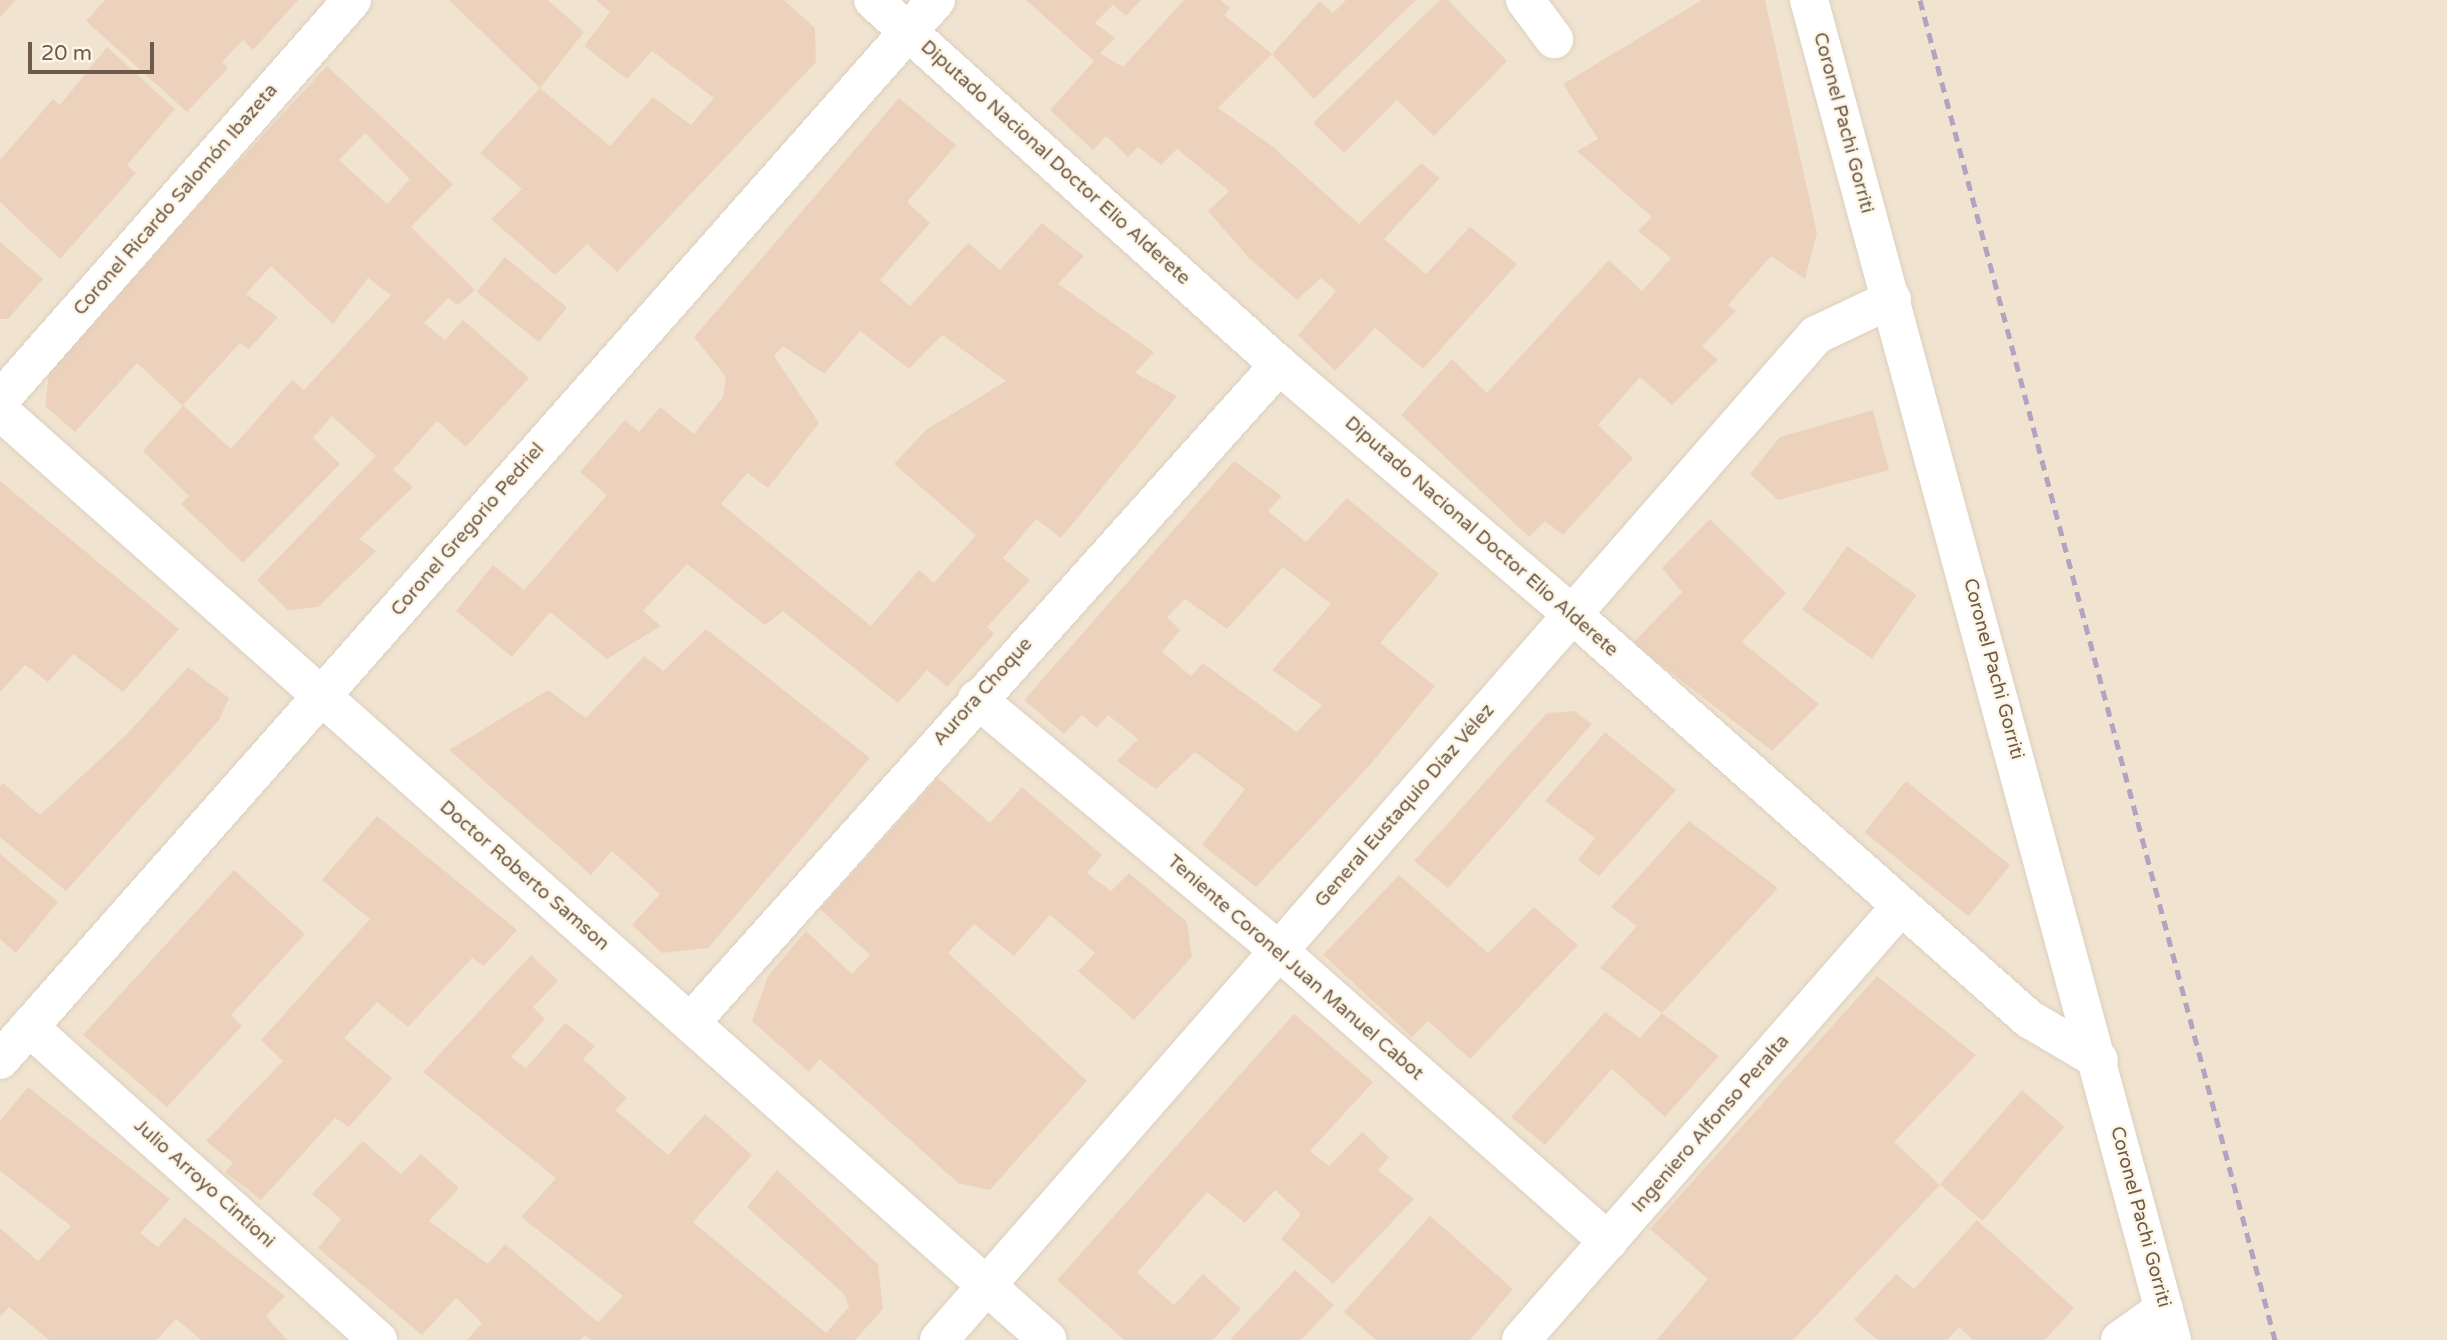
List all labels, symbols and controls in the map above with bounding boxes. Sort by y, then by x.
scale bar [32,28,158,72]
street label: Coronel Pachi Gorriti [1808,30,1878,216]
street label: Diputado Nacional Doctor Elio Alderete [916,36,1194,290]
text: 20 m [41,41,92,66]
street label: Coronel Ricardo Salomón Ibazeta [69,79,283,321]
street label: Diputado Nacional Doctor Elio Alderete [1340,412,1622,662]
street label: Coronel Gregorio Pedriel [387,439,549,621]
street label: Coronel Pachi Gorriti [1958,576,2028,762]
street label: Aurora Choque [929,633,1037,751]
street label: General Eustaquio Díaz Vélez [1310,700,1500,912]
street label: Doctor Roberto Samson [435,796,613,956]
street label: Teniente Coronel Juan Manuel Cabot [1162,850,1428,1086]
street label: Ingeniero Alfonso Peralta [1628,1030,1794,1218]
street label: Julio Arroyo Cintioni [129,1115,279,1253]
street label: Coronel Pachi Gorriti [2105,1124,2175,1310]

